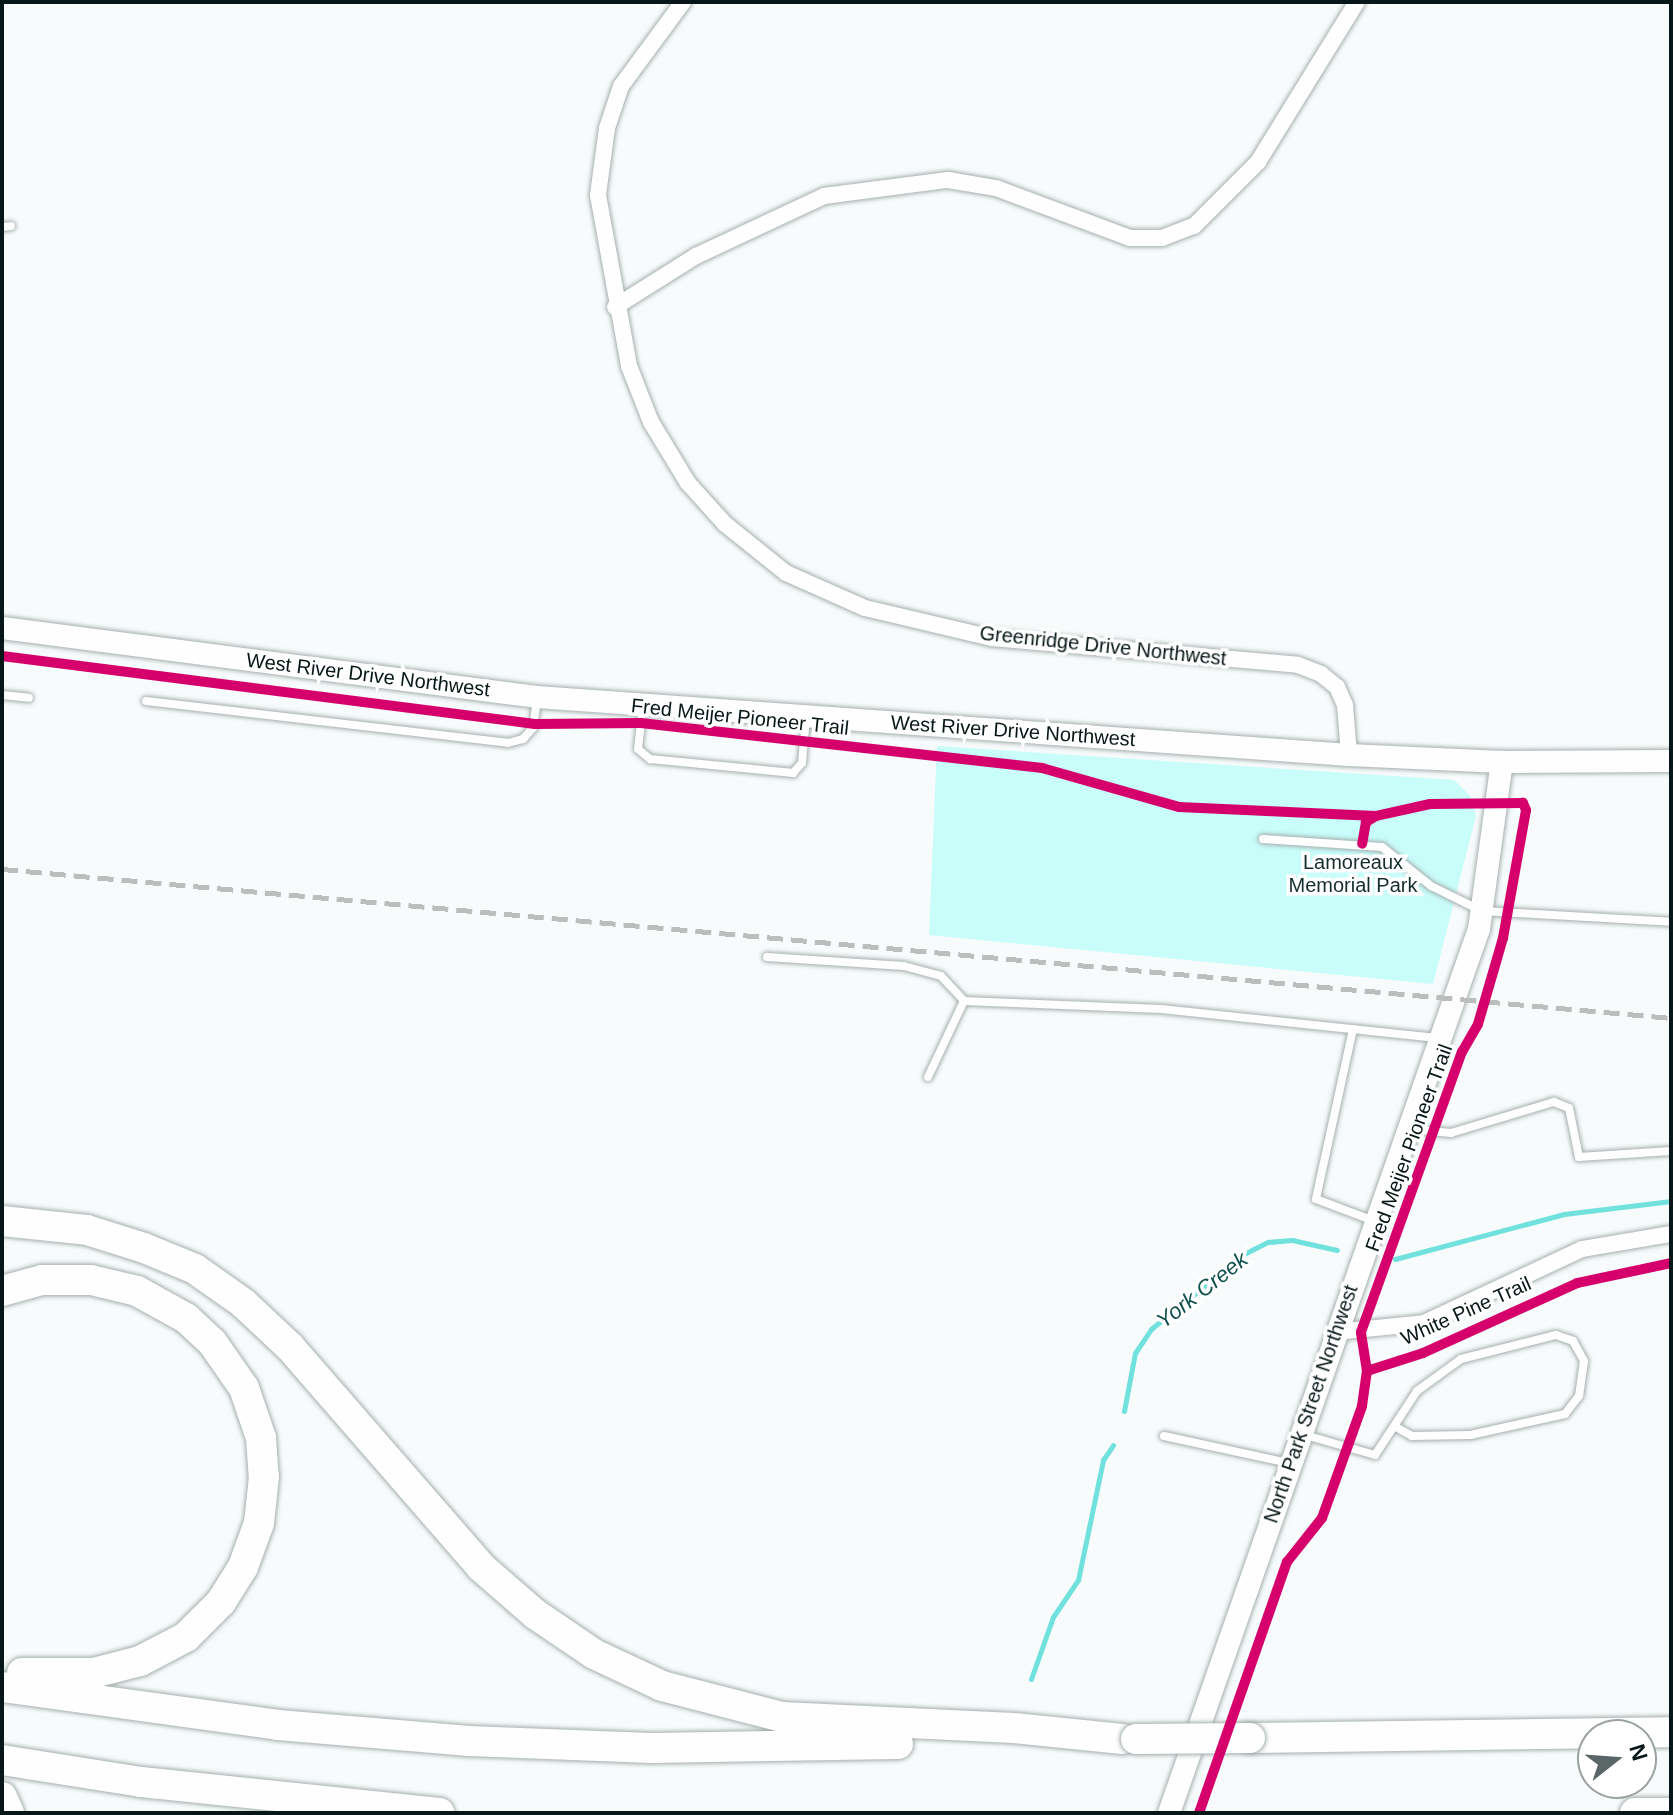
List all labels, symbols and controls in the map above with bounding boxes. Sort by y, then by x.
street label: Greenridge Drive Northwest [978,621,1228,671]
street label: West River Drive Northwest [245,648,491,702]
street label: Fred Meijer Pioneer Trail [630,694,850,740]
street label: West River Drive Northwest [890,710,1136,752]
park label: Lamoreaux Memorial Park [1289,851,1417,898]
street label: Fred Meijer Pioneer Trail [1360,1041,1458,1255]
water label: York Creek [1151,1246,1253,1334]
street label: White Pine Trail [1397,1271,1535,1351]
street label: North Park Street Northwest [1259,1282,1363,1526]
north arrow [1577,1719,1657,1799]
text: N [1624,1741,1653,1764]

